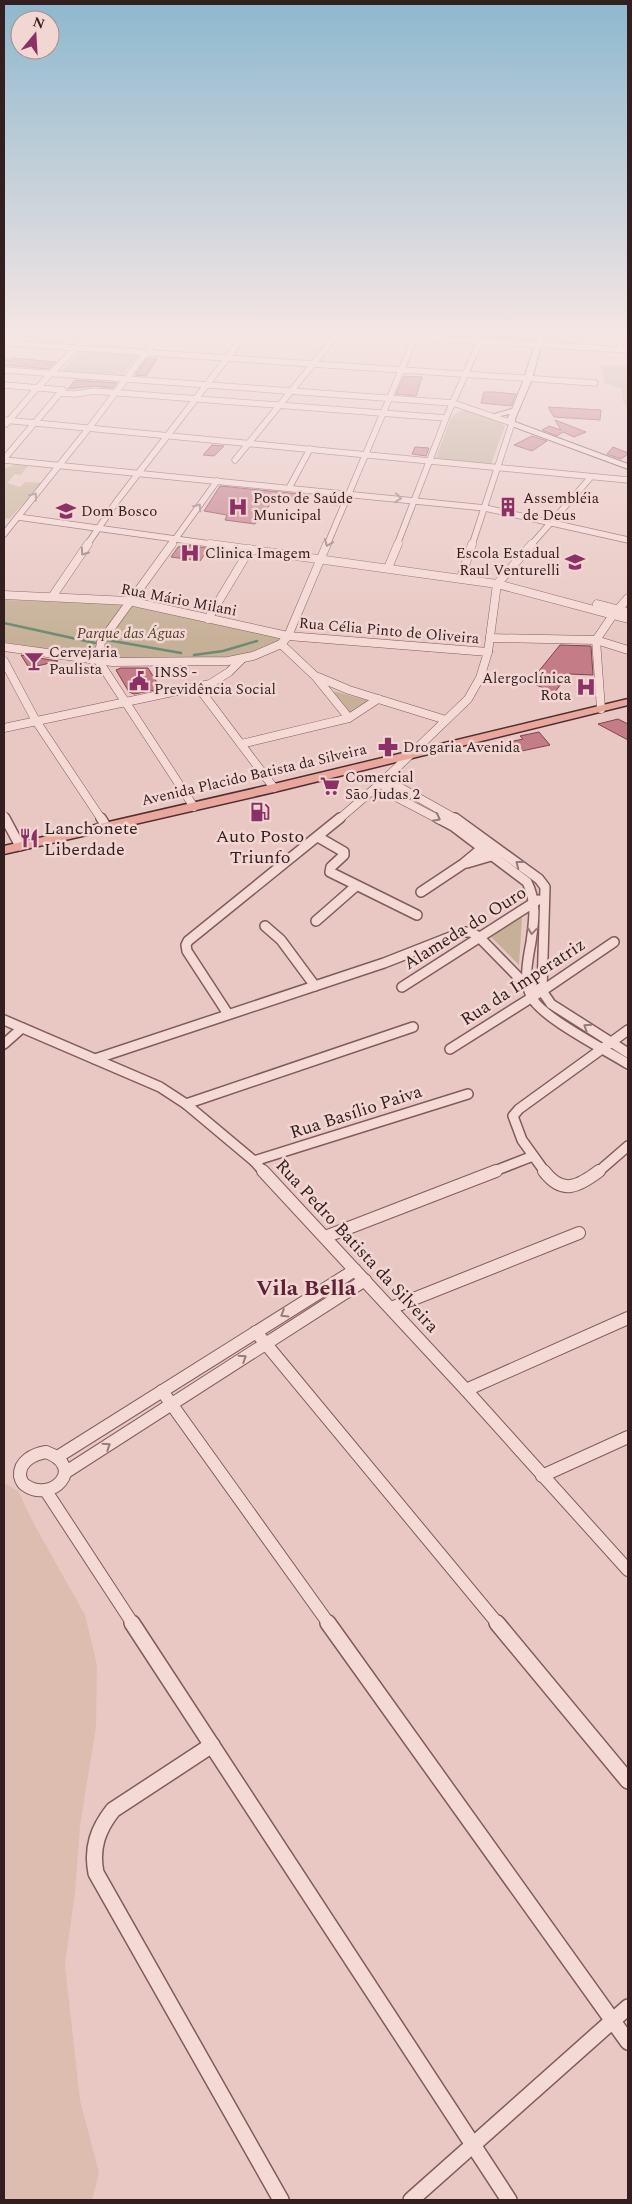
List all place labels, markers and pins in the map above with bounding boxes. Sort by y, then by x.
place label: Posto de Saúde Municipal [253,487,353,527]
place label: Assembléia de Deus [523,487,600,527]
hospital icon: Posto de Saúde Municipal [227,496,249,518]
building icon: Assembléia de Deus [497,496,519,518]
school or university icon: Dom Bosco [55,500,77,522]
place label: Dom Bosco [81,500,157,523]
hospital icon: Clinica Imagem [179,542,201,564]
place label: Clinica Imagem [205,542,311,565]
place label: Escola Estadual Raul Venturelli [456,542,560,582]
school or university icon: Escola Estadual Raul Venturelli [564,551,586,573]
place label: Cervejaria Paulista [49,641,118,681]
bar icon: Cervejaria Paulista [23,650,45,672]
place label: INSS - Previdência Social [154,661,276,701]
place label: Alergoclínica Rota [482,667,572,707]
public building icon: INSS - Previdência Social [128,670,150,692]
hospital icon: Alergoclínica Rota [575,676,597,698]
pharmacy icon: Drogaria Avenida [377,736,399,758]
place label: Drogaria Avenida [403,736,521,759]
place label: Comercial São Judas 2 [345,766,420,806]
supermarket icon: Comercial São Judas 2 [319,775,341,797]
fuel station icon: Auto Posto Triunfo [249,801,271,823]
place label: Lanchonete Liberdade [44,815,138,863]
place label: Auto Posto Triunfo [216,823,304,871]
restaurant icon: Lanchonete Liberdade [18,827,40,849]

